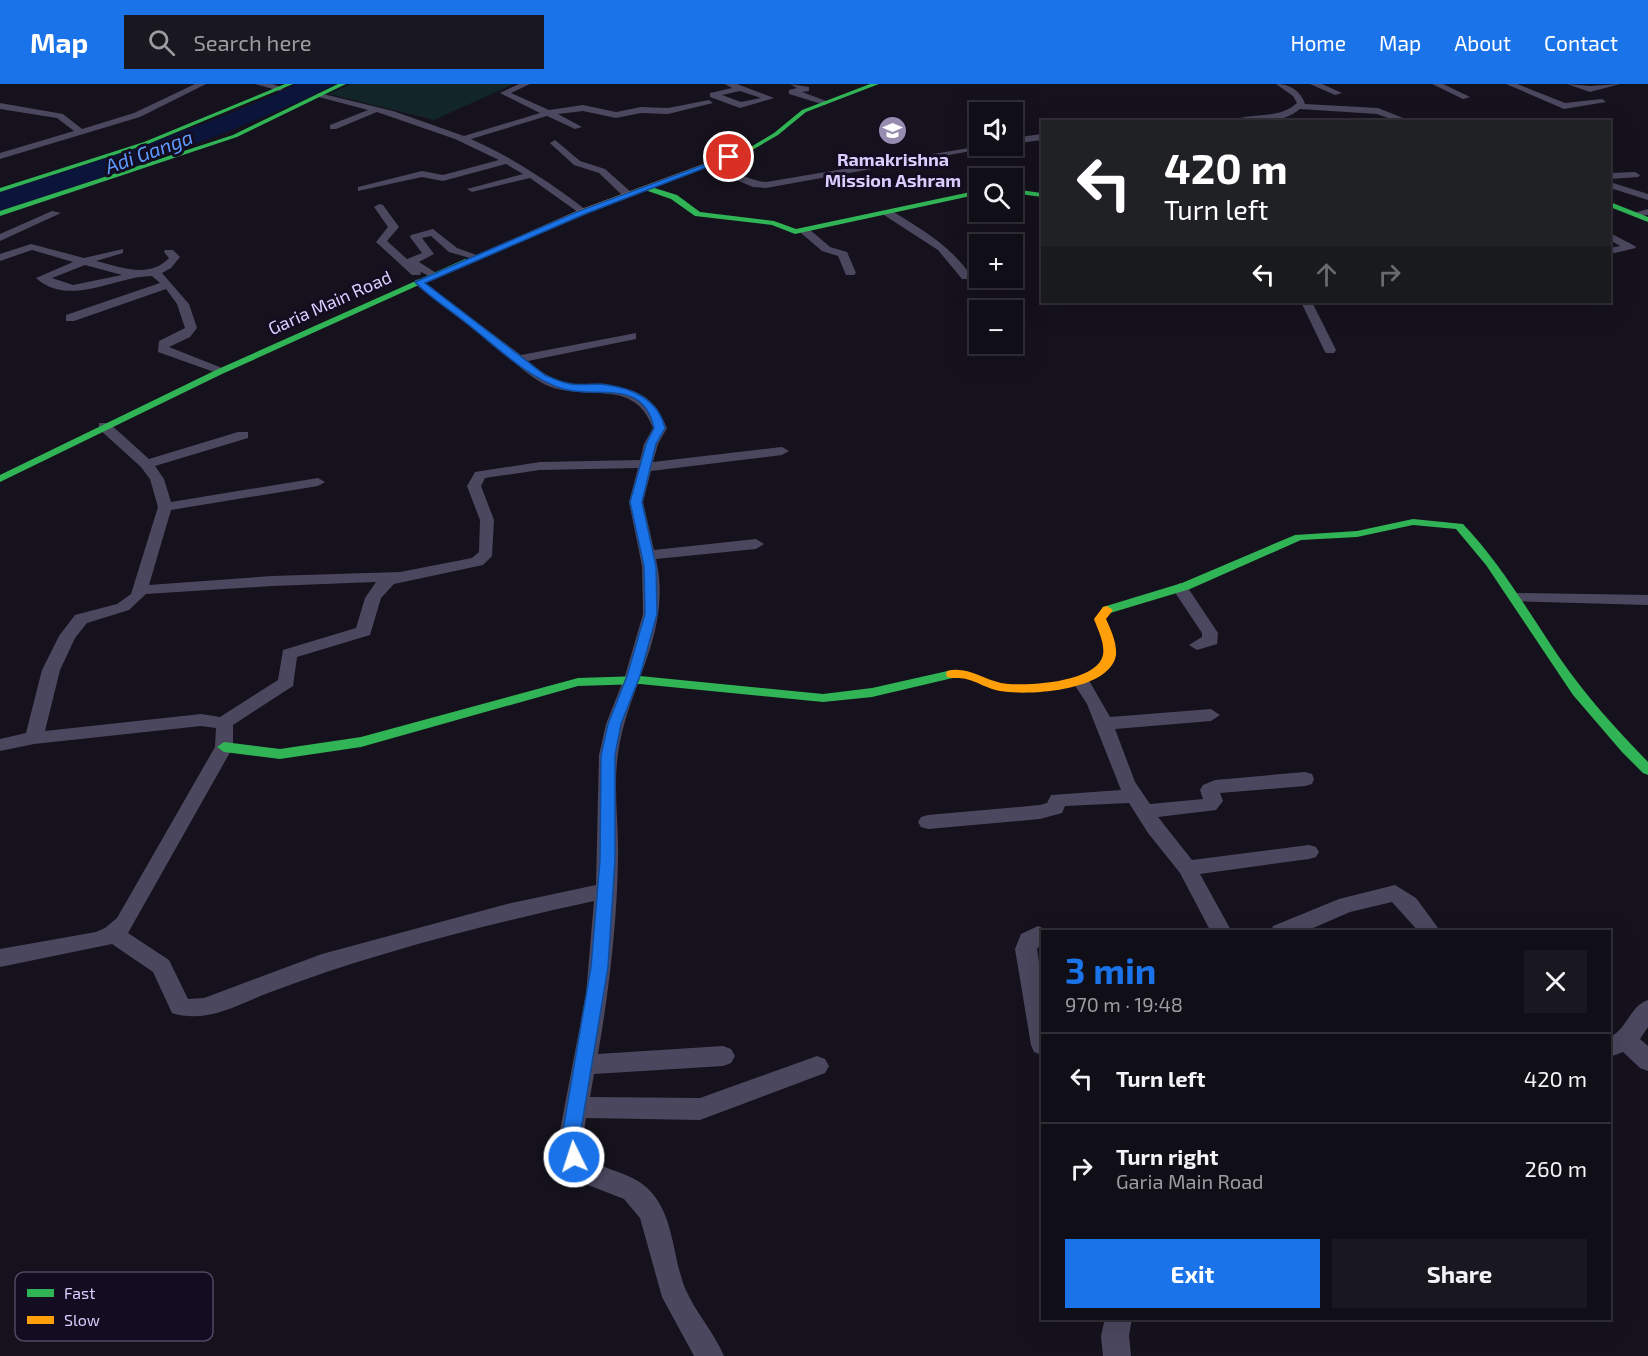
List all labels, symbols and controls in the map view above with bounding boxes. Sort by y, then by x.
search box [124,15,544,69]
text: Map [30,25,88,59]
icon: search [145,26,178,59]
text: Search here [193,29,312,55]
text: Home [1290,30,1346,55]
text: Map [1379,30,1421,55]
text: About [1454,30,1511,55]
text: Contact [1544,30,1618,55]
map controls [969,102,1023,354]
button: sound [969,102,1023,156]
school or university icon: Ramakrishna Mission Ashram [877,115,909,147]
water label: Adi Ganga [101,124,196,178]
pin [703,131,754,182]
icon: arrive [712,140,745,173]
text: 420 m [1164,142,1288,192]
icon: left [1065,144,1143,222]
place label: Ramakrishna Mission Ashram [825,148,961,191]
button: search [969,168,1023,222]
text: Turn left [1164,193,1268,225]
button: + [969,234,1023,288]
icon: left [1247,258,1280,291]
icon: ahead [1310,258,1343,291]
icon: right [1373,258,1406,291]
street label: Garia Main Road [264,265,395,339]
button: − [969,300,1023,354]
text: 3 min [1065,948,1156,991]
button: close [1524,950,1587,1013]
text: 970 m · 19:48 [1065,992,1183,1016]
icon: left [1065,1062,1098,1095]
text: Turn left [1116,1065,1205,1091]
text: 420 m [1524,1065,1587,1091]
position arrow [542,1125,606,1189]
text: Turn right [1116,1143,1218,1169]
icon: right [1065,1152,1098,1185]
text: 260 m [1525,1155,1587,1181]
text: Garia Main Road [1116,1169,1264,1193]
button: Exit [1065,1239,1320,1308]
button: Share [1332,1239,1587,1308]
legend [15,1272,213,1341]
text: Fast [64,1283,95,1302]
text: Slow [64,1310,100,1329]

